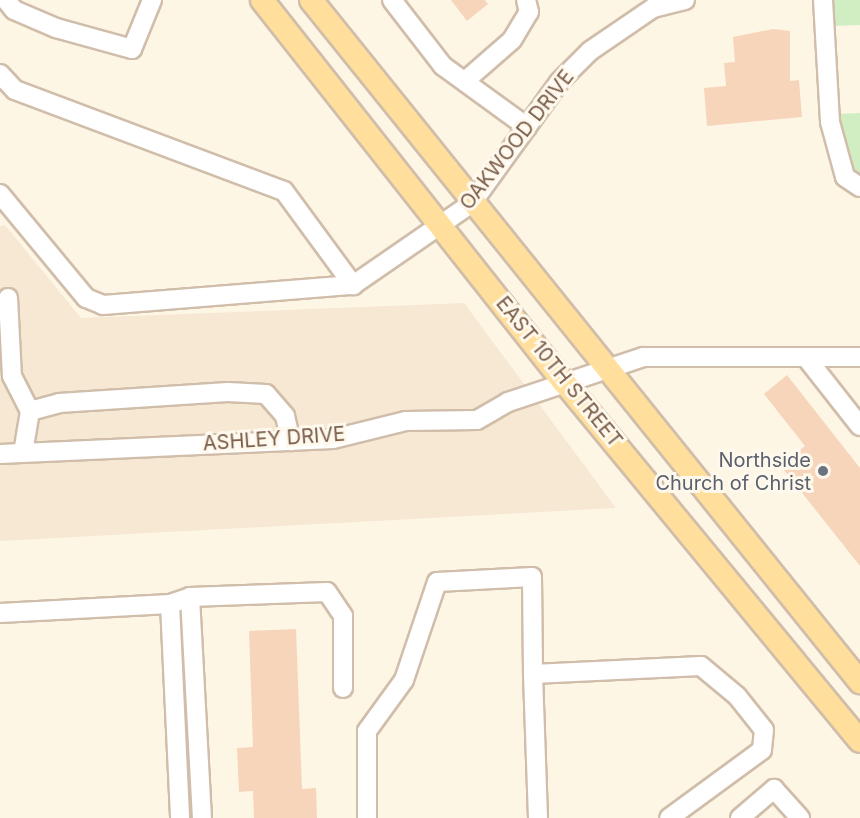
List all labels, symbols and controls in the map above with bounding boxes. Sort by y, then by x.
street label: OAKWOOD DRIVE [455,65,579,215]
street label: EAST 10TH STREET [491,292,627,452]
street label: ASHLEY DRIVE [202,422,346,456]
place label: Northside Church of Christ [655,448,811,495]
marker: Northside Church of Christ [816,464,830,478]

